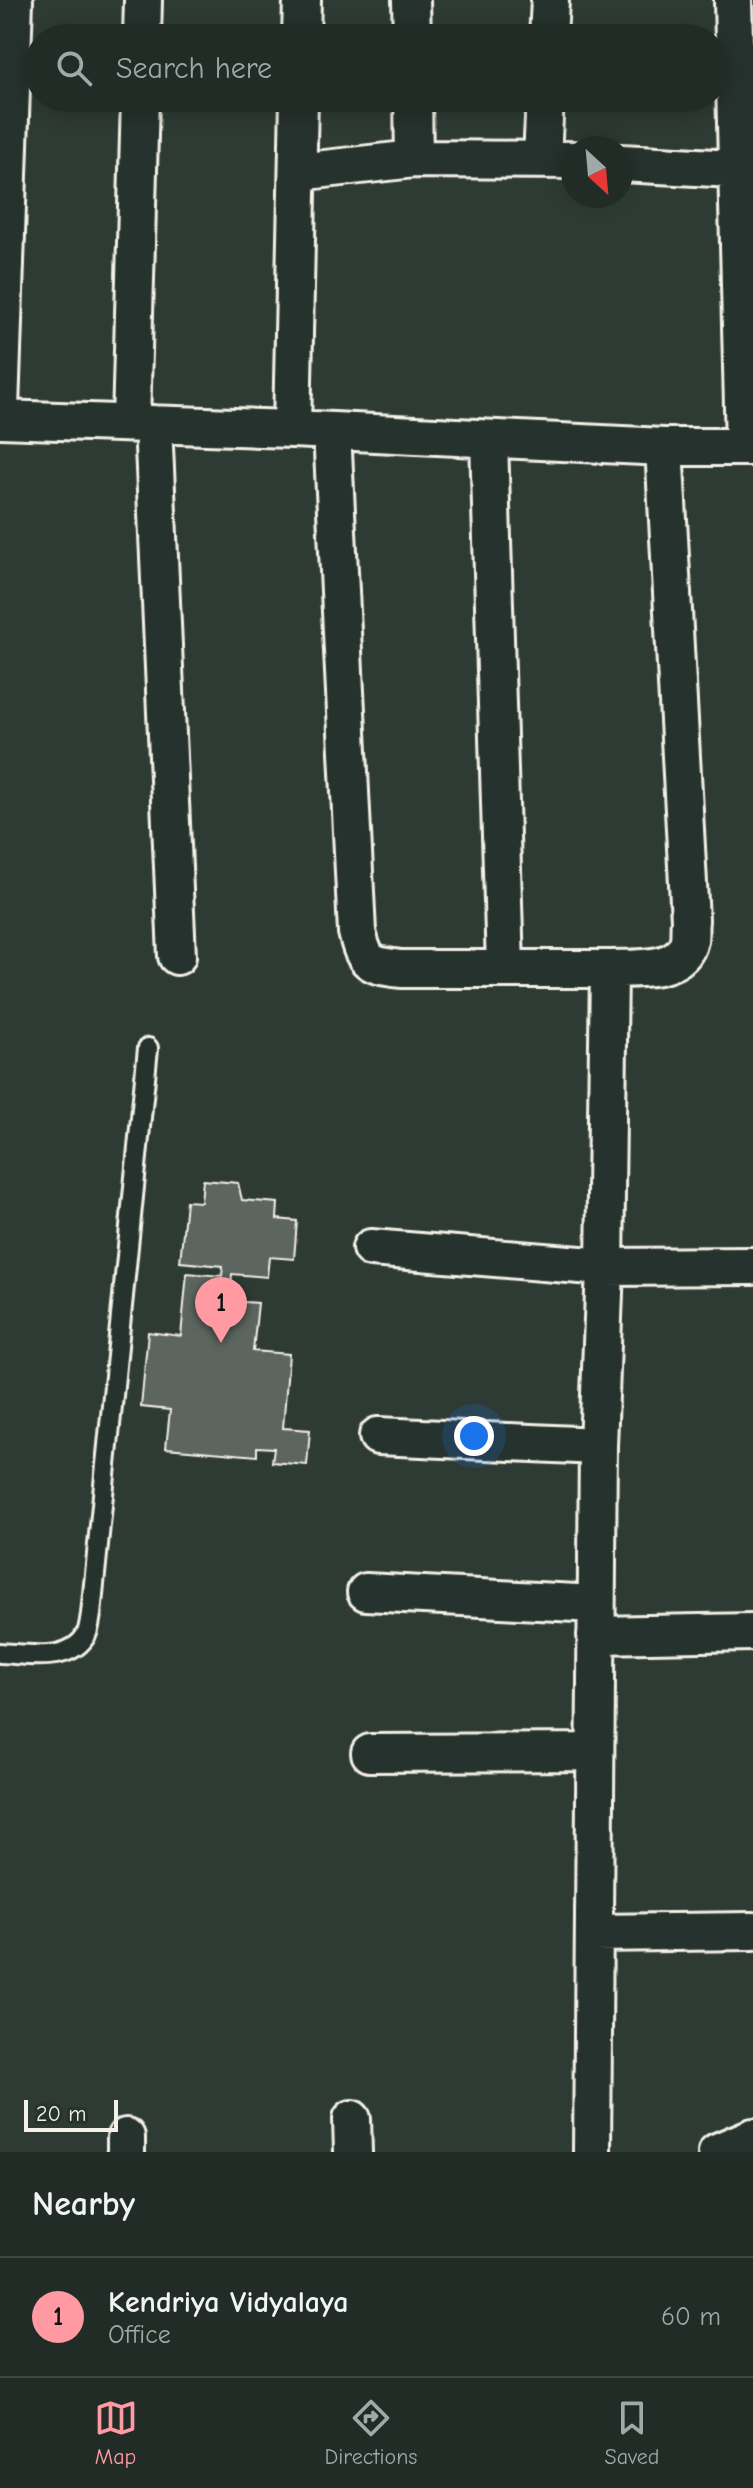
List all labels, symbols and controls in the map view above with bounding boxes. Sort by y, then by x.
search box [24,24,729,112]
icon: search [52,46,96,90]
text: Search here [116,51,272,86]
north arrow [561,136,633,208]
pin: 1 [195,1277,247,1343]
your location [454,1416,494,1456]
scale bar [24,2096,118,2132]
text: 20 m [36,2101,86,2127]
text: Nearby [32,2184,135,2224]
text: Kendriya Vidyalaya [108,2285,348,2320]
text: 1 [53,2302,63,2332]
text: 60 m [661,2302,721,2332]
text: Office [108,2320,171,2350]
tab: Map [94,2396,138,2470]
tab: Directions [325,2396,418,2470]
tab: Saved [605,2396,659,2470]

